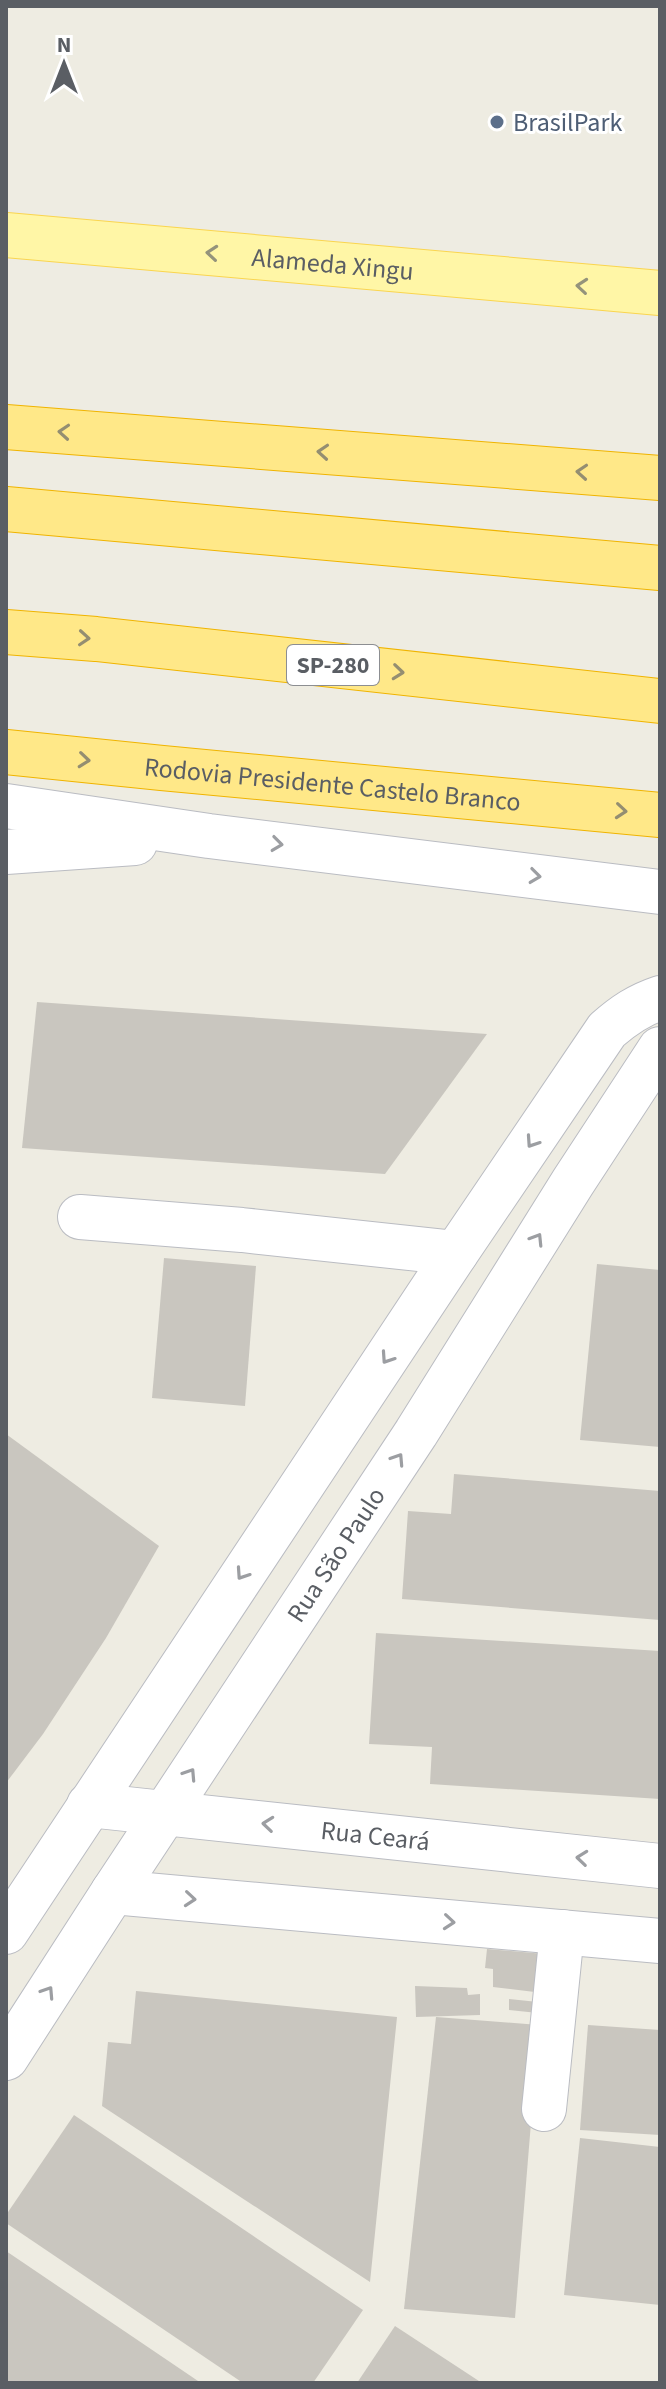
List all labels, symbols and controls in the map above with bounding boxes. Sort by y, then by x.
north arrow [24,24,104,104]
text: N [57,29,71,61]
place label: BrasilPark [513,104,622,141]
marker: BrasilPark [488,113,506,131]
street label: Alameda Xingu [250,239,415,290]
one-way arrow [205,245,218,262]
one-way arrow [575,278,588,295]
one-way arrow [57,424,70,441]
one-way arrow [316,444,329,461]
one-way arrow [575,464,588,481]
one-way arrow [78,629,91,646]
road number: SP-280 [287,645,379,685]
one-way arrow [392,664,405,681]
street label: Rodovia Presidente Castelo Branco [142,748,522,821]
one-way arrow [77,751,90,768]
one-way arrow [615,802,628,819]
one-way arrow [271,836,284,853]
one-way arrow [529,868,542,885]
one-way arrow [527,1134,542,1148]
one-way arrow [528,1234,543,1248]
one-way arrow [381,1349,396,1363]
one-way arrow [389,1454,404,1468]
street label: Rua São Paulo [278,1480,394,1630]
one-way arrow [237,1565,252,1580]
one-way arrow [181,1769,196,1783]
street label: Rua Ceará [319,1812,432,1860]
one-way arrow [261,1816,274,1833]
one-way arrow [576,1849,589,1866]
one-way arrow [184,1890,197,1907]
one-way arrow [443,1913,456,1930]
one-way arrow [39,1986,54,2001]

